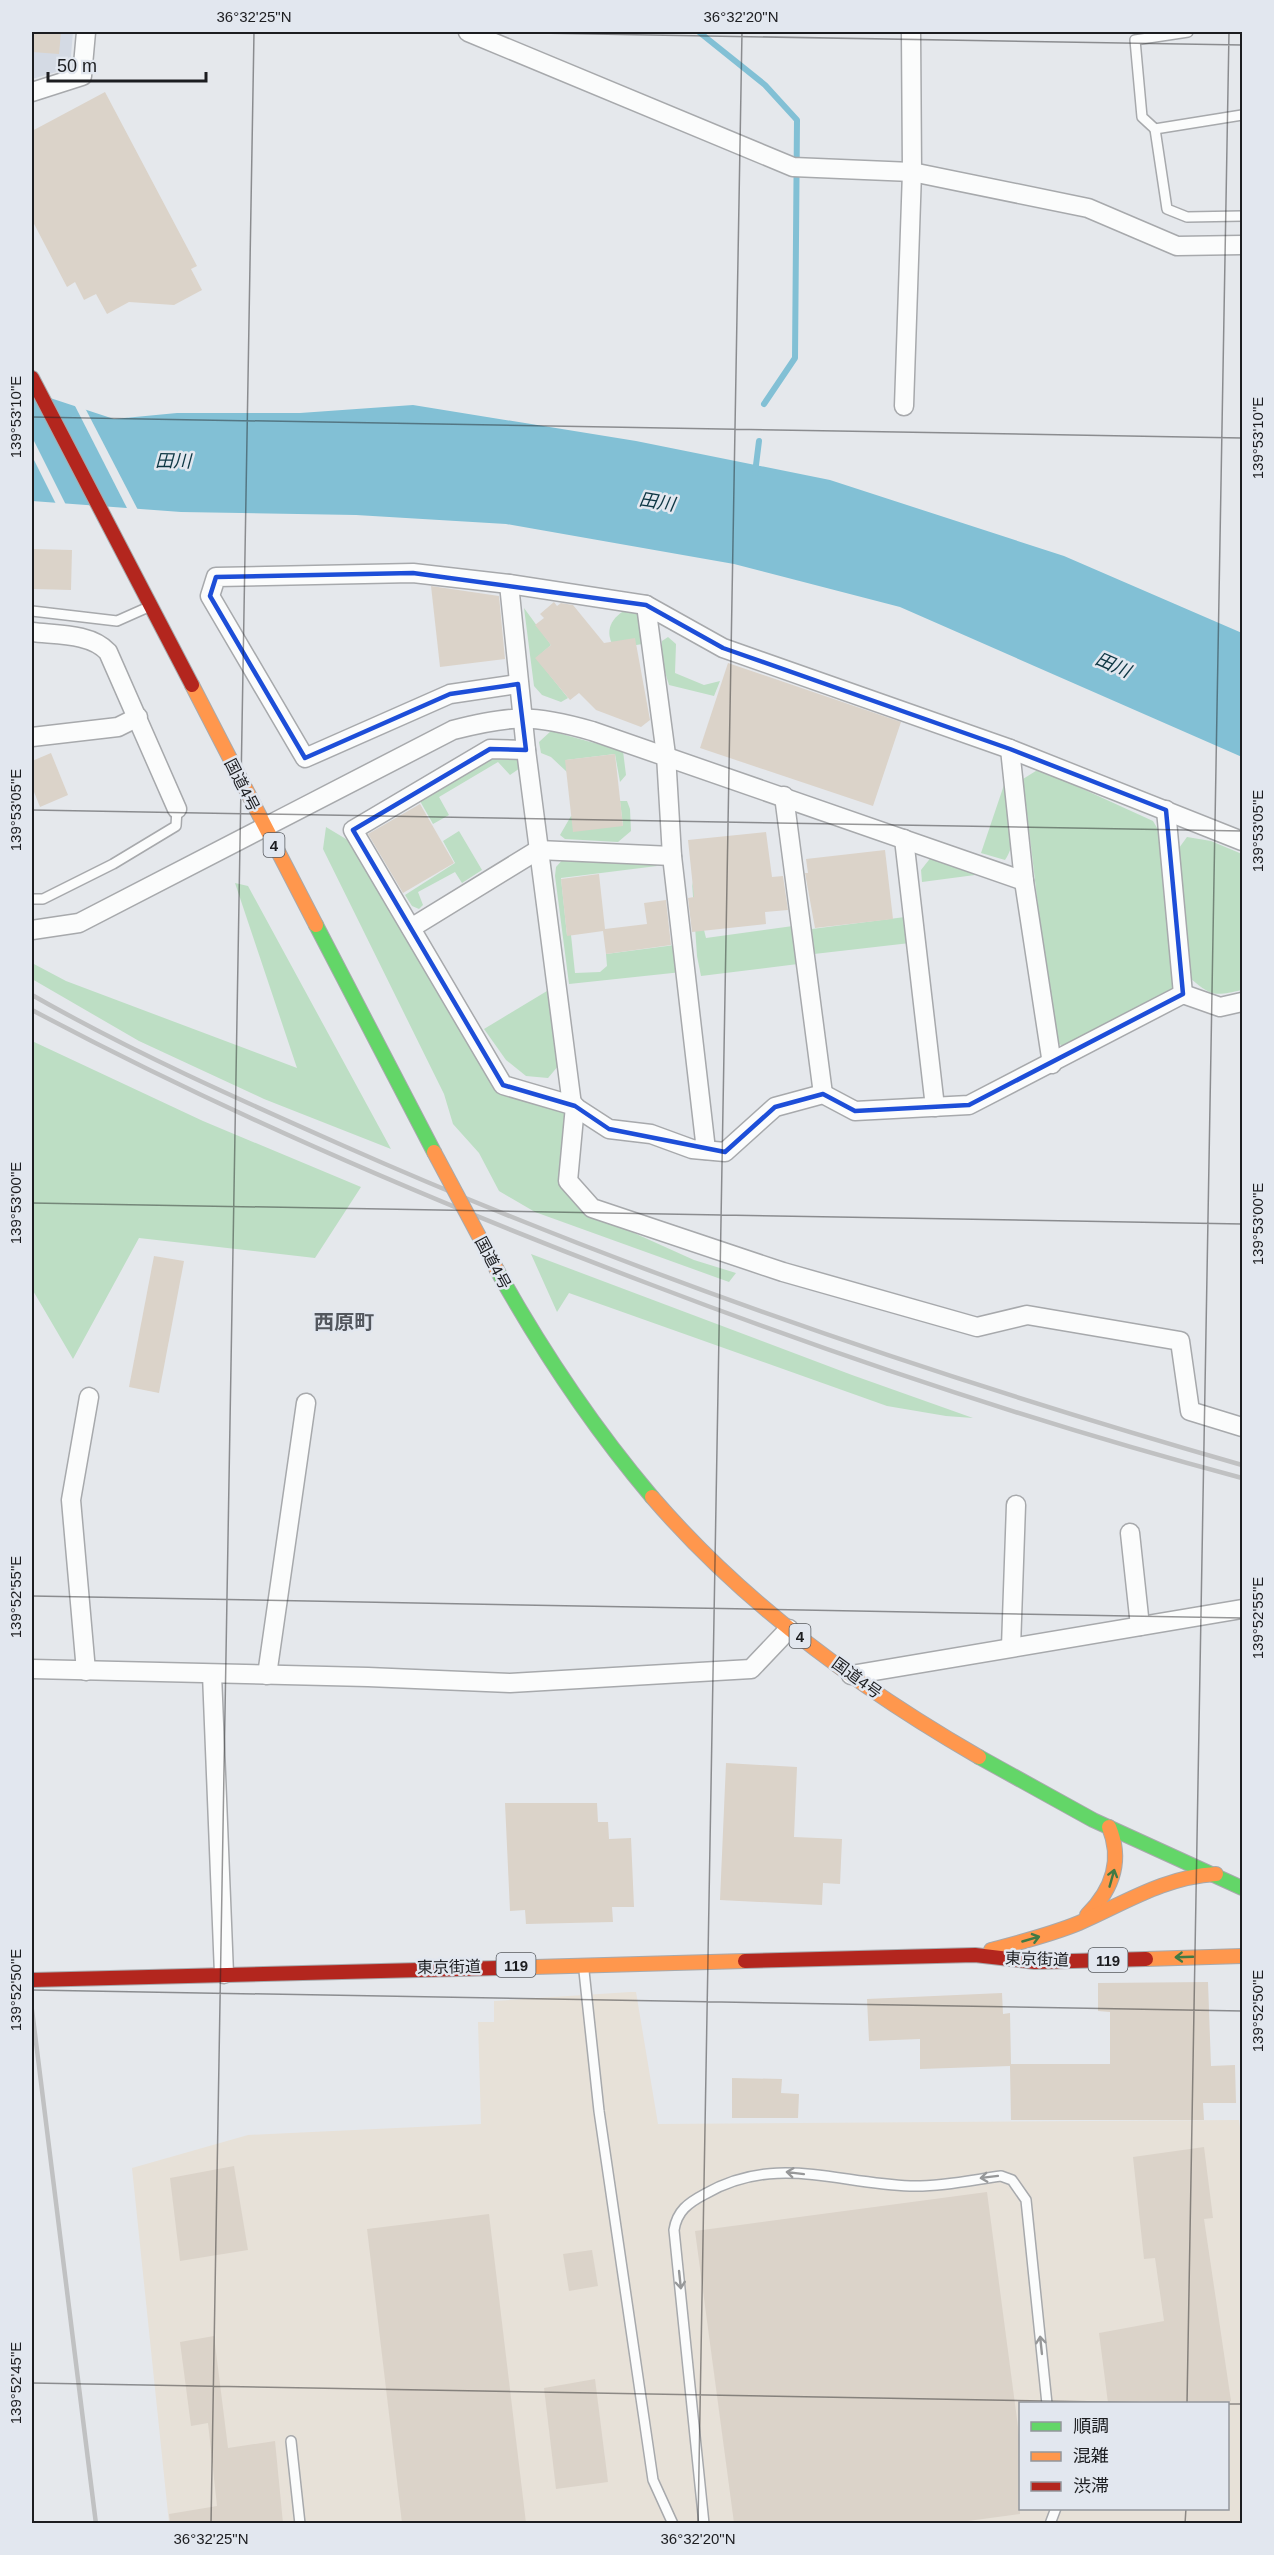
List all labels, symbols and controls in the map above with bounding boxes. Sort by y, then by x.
text: 36°32'25"N [216,8,292,25]
text: 36°32'20"N [703,8,779,25]
scale bar [48,45,206,83]
text: 50 m [57,56,97,76]
text: 139°53'10"E [7,376,24,458]
text: 139°53'10"E [1249,397,1266,479]
water label: 田川 [155,451,193,471]
water label: 田川 [638,489,678,515]
water label: 田川 [1092,649,1135,682]
street label: 国道4号 [222,756,262,814]
text: 139°53'05"E [7,769,24,851]
text: 139°53'05"E [1249,790,1266,872]
road number: 4 [264,833,284,857]
text: 139°53'00"E [7,1162,24,1244]
text: 139°53'00"E [1249,1183,1266,1265]
street label: 国道4号 [472,1234,514,1292]
district label: 西原町 [314,1311,374,1333]
text: 139°52'55"E [7,1556,24,1638]
text: 139°52'55"E [1249,1577,1266,1659]
road number: 4 [790,1624,810,1648]
street label: 国道4号 [829,1654,885,1702]
one-way arrow [1107,1869,1118,1888]
one-way arrow [1021,1933,1040,1944]
road number: 119 [1088,1948,1128,1972]
text: 139°52'50"E [7,1949,24,2031]
street label: 東京街道 [1005,1949,1069,1969]
one-way arrow [1175,1952,1195,1963]
road number: 119 [496,1953,536,1977]
street label: 東京街道 [417,1958,481,1976]
text: 139°52'50"E [1249,1970,1266,2052]
one-way arrow [786,2167,805,2178]
one-way arrow [979,2172,999,2183]
one-way arrow [674,2269,685,2289]
one-way arrow [1035,2336,1046,2356]
text: 139°52'45"E [7,2342,24,2424]
legend [1019,2402,1229,2510]
text: 順調 [1073,2416,1109,2436]
text: 混雑 [1073,2446,1109,2466]
text: 渋滞 [1073,2476,1109,2496]
text: 36°32'25"N [173,2530,249,2547]
text: 36°32'20"N [660,2530,736,2547]

